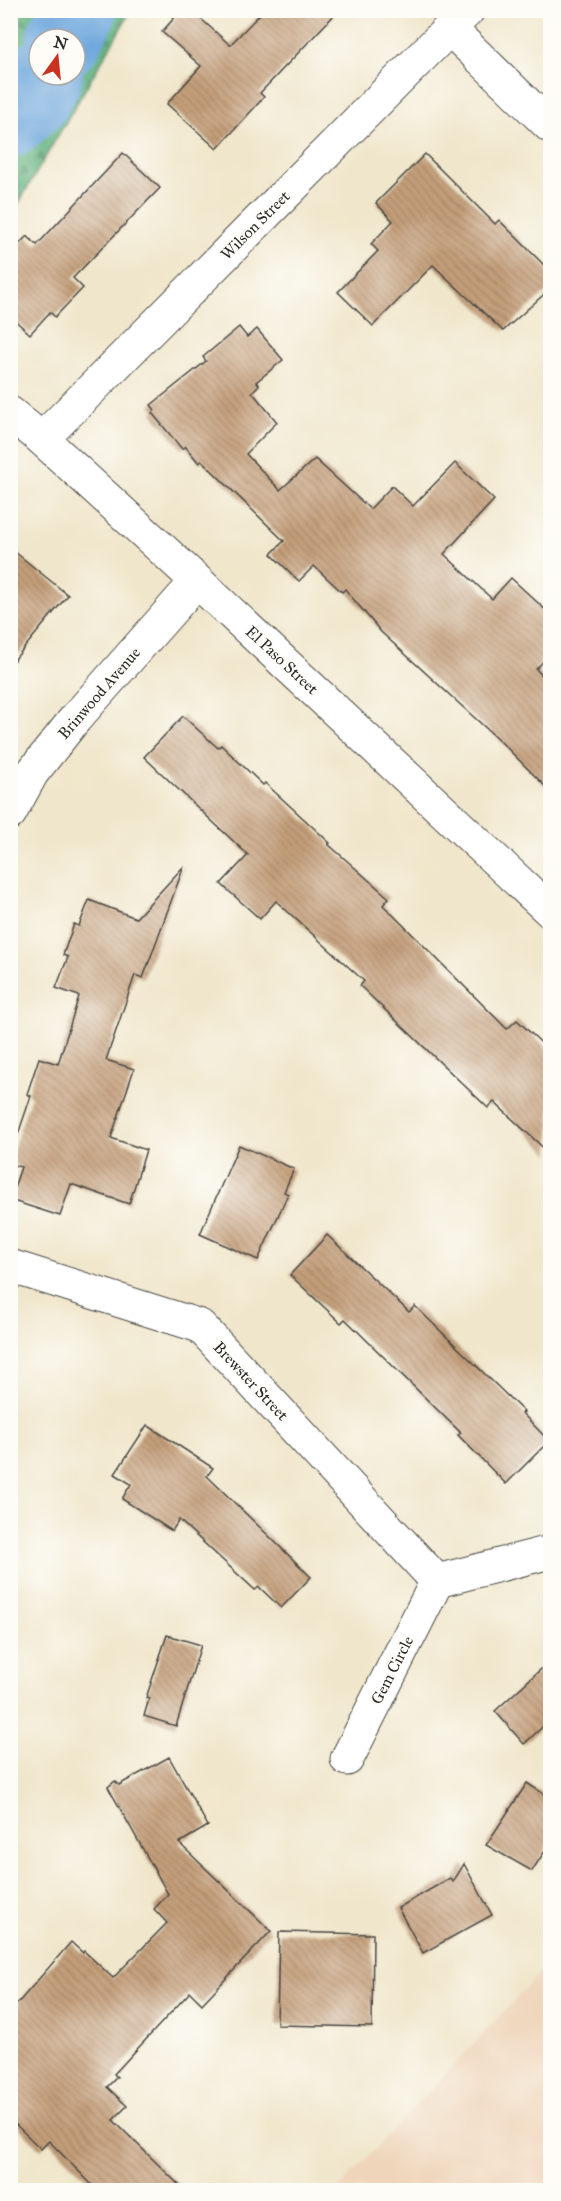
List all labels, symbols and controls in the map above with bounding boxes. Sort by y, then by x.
north arrow [27,27,87,87]
text: N [52,32,70,54]
street label: Wilson Street [217,186,294,263]
street label: El Paso Street [242,622,322,699]
street label: Brinwood Avenue [54,643,144,743]
street label: Brewster Street [210,1338,293,1425]
street label: Gem Circle [367,1632,417,1707]

